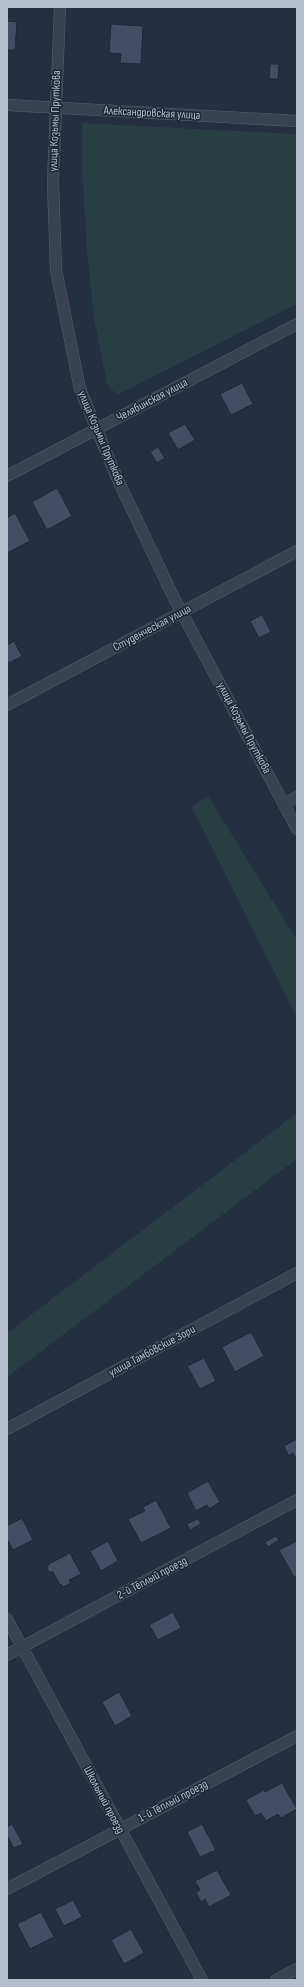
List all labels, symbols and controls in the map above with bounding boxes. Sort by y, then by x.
street label: улица Козьмы Пруткова [46,70,64,172]
street label: Александровская улица [102,103,201,123]
street label: Челябинская улица [114,375,191,425]
street label: улица Козьмы Пруткова [74,388,128,488]
street label: Студенческая улица [110,601,194,655]
street label: улица Козьмы Пруткова [214,680,275,777]
street label: улица Тамбовские Зори [106,1322,198,1380]
street label: 2-й Тёплый проезд [114,1553,190,1603]
street label: Школьный проезд [80,1764,128,1836]
street label: 1-й Тёплый проезд [136,1776,210,1826]

